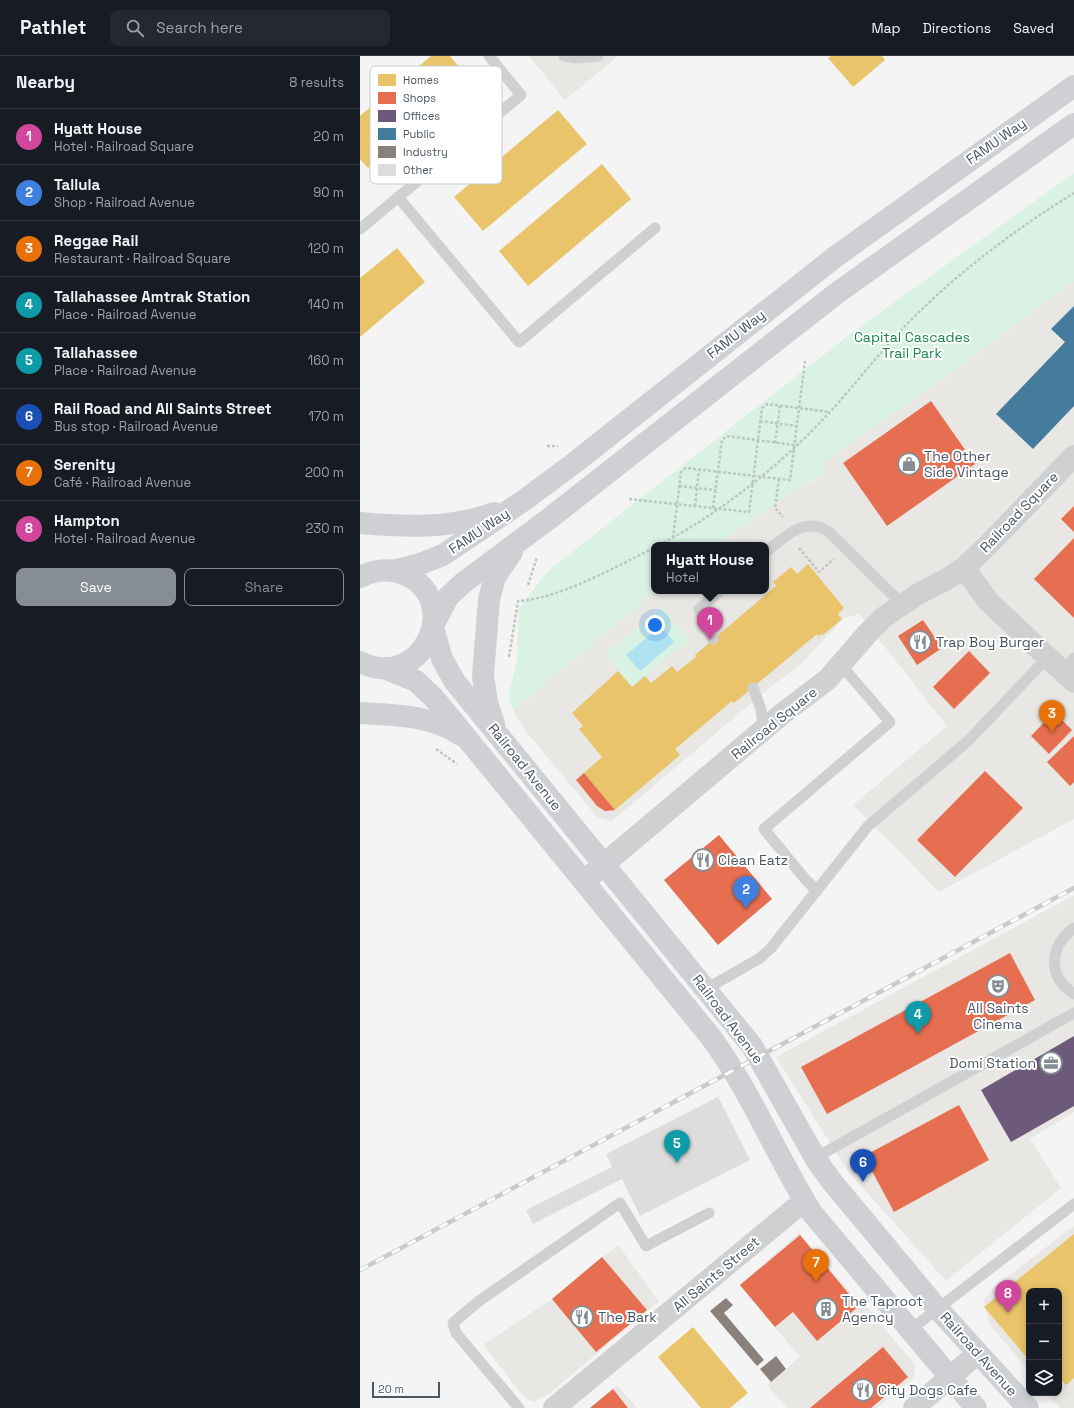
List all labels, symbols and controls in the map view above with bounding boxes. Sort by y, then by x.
search box [110,10,390,46]
text: Pathlet [20,15,86,40]
icon: search [124,17,146,39]
text: Search here [156,18,243,37]
text: Map [871,19,901,37]
text: Directions [923,19,991,37]
text: Saved [1013,19,1054,37]
legend [370,66,502,184]
text: Nearby [16,71,75,93]
text: Homes [403,73,439,87]
text: 8 results [289,74,344,91]
text: Shops [403,91,436,105]
text: Offices [403,109,440,123]
street label: FAMU Way [962,114,1030,168]
text: Hyatt House [54,119,142,138]
text: Public [403,127,435,141]
text: 1 [26,128,32,145]
text: 20 m [313,128,344,145]
text: Hotel · Railroad Square [54,138,194,155]
text: Industry [403,145,448,159]
text: Other [403,163,433,177]
text: Tallula [54,175,100,194]
text: 2 [25,184,33,201]
text: 90 m [313,184,344,201]
text: Shop · Railroad Avenue [54,194,195,211]
text: Reggae Rail [54,231,138,250]
text: 3 [25,240,33,257]
text: 120 m [308,240,344,257]
text: Restaurant · Railroad Square [54,250,231,267]
text: Tallahassee Amtrak Station [54,287,250,306]
text: 4 [25,296,33,313]
text: 140 m [308,296,344,313]
text: Place · Railroad Avenue [54,306,196,323]
street label: FAMU Way [703,306,769,362]
park label: Capital Cascades Trail Park [854,328,970,362]
text: Tallahassee [54,343,138,362]
text: 5 [25,352,33,369]
text: 160 m [308,352,344,369]
text: Place · Railroad Avenue [54,362,196,379]
text: Rail Road and All Saints Street [54,399,272,418]
text: 6 [25,408,33,425]
text: 170 m [308,408,344,425]
text: Bus stop · Railroad Avenue [54,418,218,435]
place label: The Other Side Vintage [924,447,1009,481]
shop icon: The Other Side Vintage [896,451,922,477]
text: Serenity [54,455,115,474]
text: 7 [25,464,33,481]
text: 200 m [305,464,344,481]
street label: Railroad Square [976,468,1062,556]
text: Café · Railroad Avenue [54,474,191,491]
street label: FAMU Way [445,504,513,558]
text: Hampton [54,511,120,530]
text: 8 [25,520,33,537]
text: 230 m [306,520,344,537]
text: Hotel · Railroad Avenue [54,530,196,547]
popup [651,542,769,594]
text: Hyatt House [666,550,754,569]
button: Save [16,568,176,606]
button: Share [184,568,344,606]
text: Hotel [666,569,699,586]
pin: 1 [697,607,723,640]
your location [645,615,665,635]
restaurant icon: Trap Boy Burger [907,629,933,655]
place label: Trap Boy Burger [936,633,1044,651]
street label: Railroad Square [727,683,821,763]
pin: 3 [1039,700,1065,733]
street label: Railroad Avenue [484,720,566,814]
restaurant icon: Clean Eatz [690,847,716,873]
place label: Clean Eatz [718,851,788,869]
pin: 2 [733,876,759,909]
street label: Railroad Avenue [689,971,767,1067]
theatre icon: All Saints Cinema [985,973,1011,999]
place label: All Saints Cinema [967,999,1029,1033]
pin: 4 [905,1001,931,1034]
office icon: Domi Station [1038,1050,1064,1076]
place label: Domi Station [949,1054,1036,1072]
pin: 5 [664,1130,690,1163]
pin: 6 [850,1149,876,1182]
street label: All Saints Street [669,1232,763,1316]
pin: 7 [803,1249,829,1282]
pin: 8 [995,1280,1021,1313]
map controls [1026,1288,1062,1396]
button: + [1026,1288,1062,1324]
place label: The Taproot Agency [842,1292,923,1326]
building icon: The Taproot Agency [813,1296,839,1322]
restaurant icon: The Bark [569,1304,595,1330]
place label: The Bark [598,1308,657,1326]
street label: Railroad Avenue [936,1308,1022,1400]
button: − [1026,1324,1062,1360]
button: layers [1026,1360,1062,1396]
restaurant icon: City Dogs Cafe [850,1377,876,1403]
scale bar [372,1380,440,1399]
place label: City Dogs Cafe [878,1381,978,1399]
text: 20 m [378,1382,404,1396]

